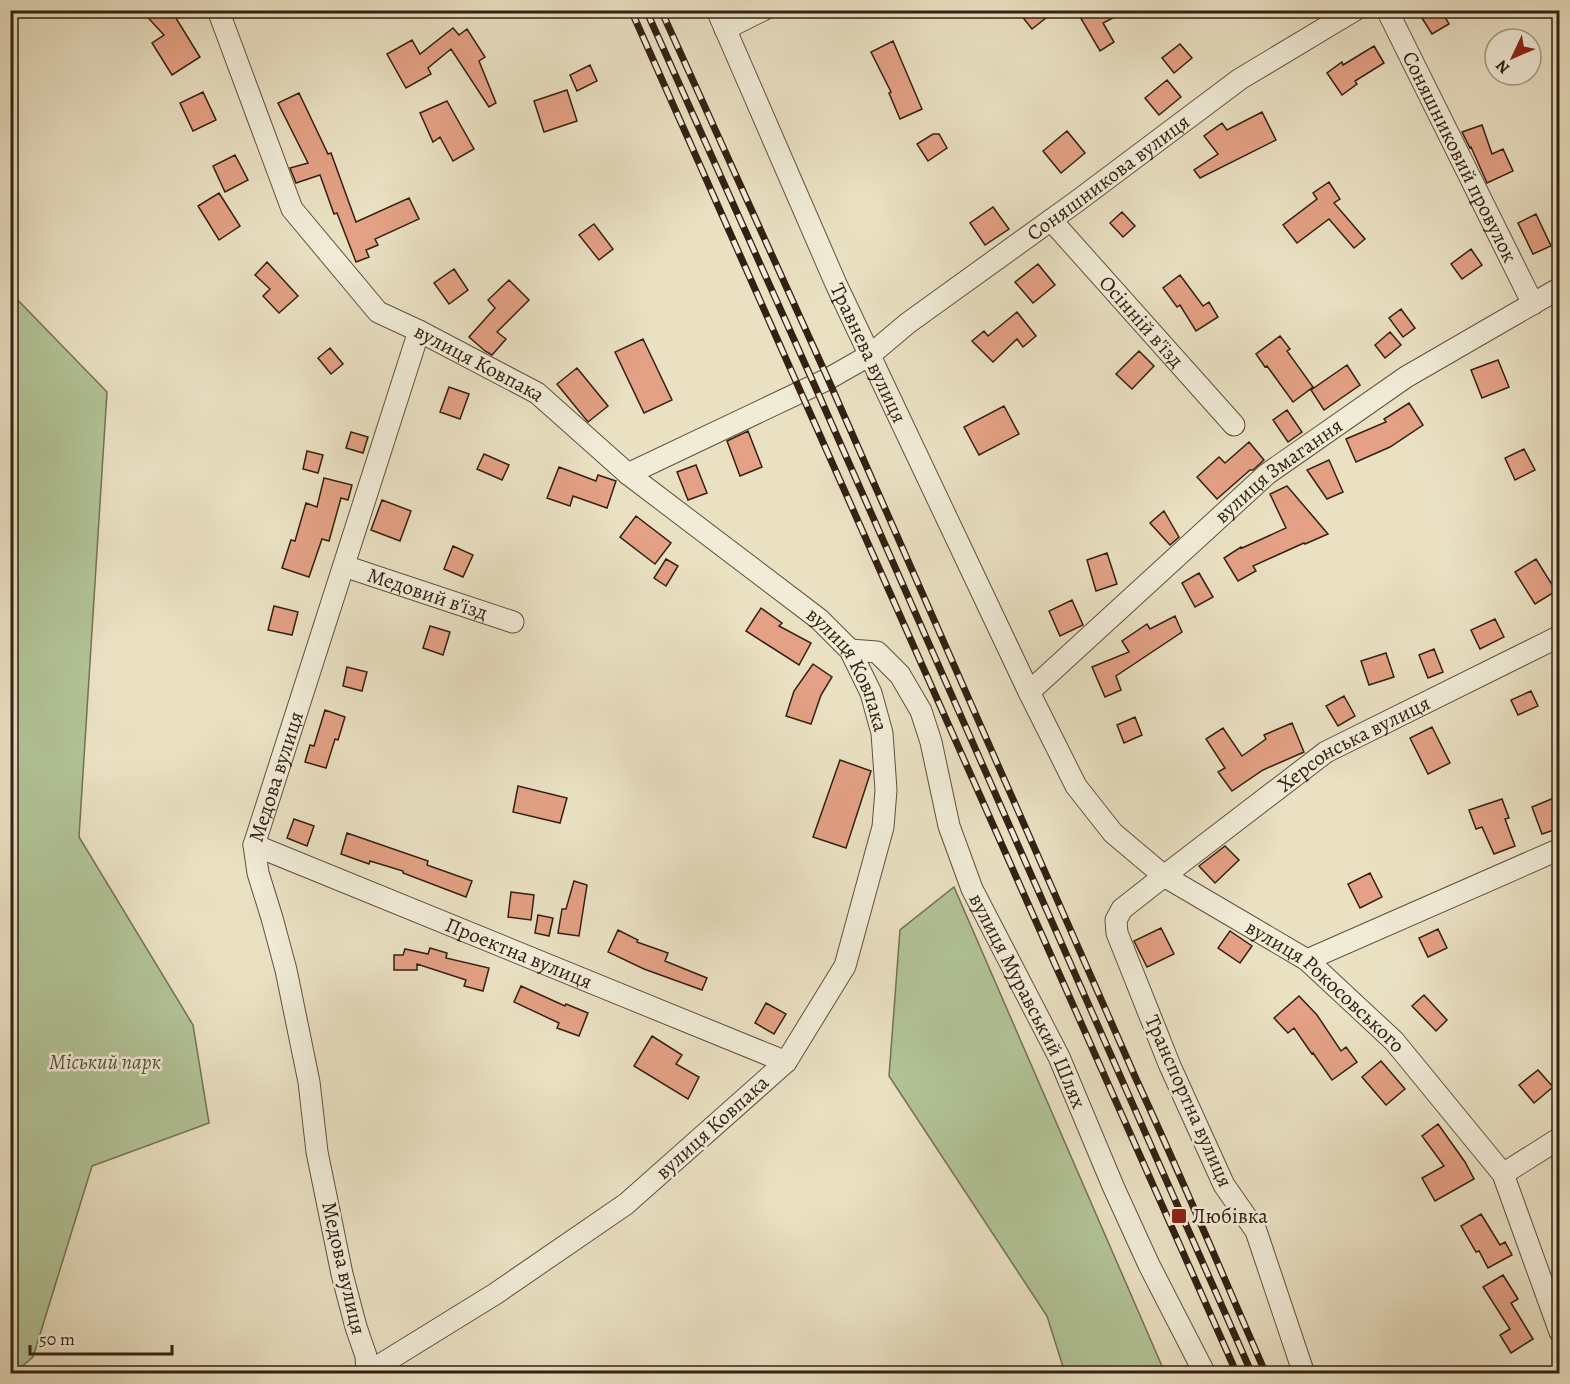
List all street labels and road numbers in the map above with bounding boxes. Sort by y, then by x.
street label: Соняшниковий провулок [1396,47,1524,267]
street label: Соняшникова вулиця [1021,108,1195,247]
street label: Осінній в'їзд [1093,269,1190,374]
street label: Травнева вулиця [824,279,914,427]
street label: вулиця Ковпака [409,317,552,408]
street label: вулиця Змагання [1208,411,1348,529]
street label: Медовий в'їзд [364,561,491,627]
street label: вулиця Ковпака [801,600,895,735]
street label: Херсонська вулиця [1272,689,1435,798]
street label: Медова вулиця [242,708,310,846]
street label: вулиця Муравський Шлях [963,888,1093,1113]
street label: Проектна вулиця [441,910,597,996]
street label: вулиця Рокосовського [1240,913,1412,1058]
street label: Транспортна вулиця [1138,1010,1240,1192]
street label: вулиця Ковпака [649,1068,775,1185]
street label: Медова вулиця [315,1199,373,1337]

